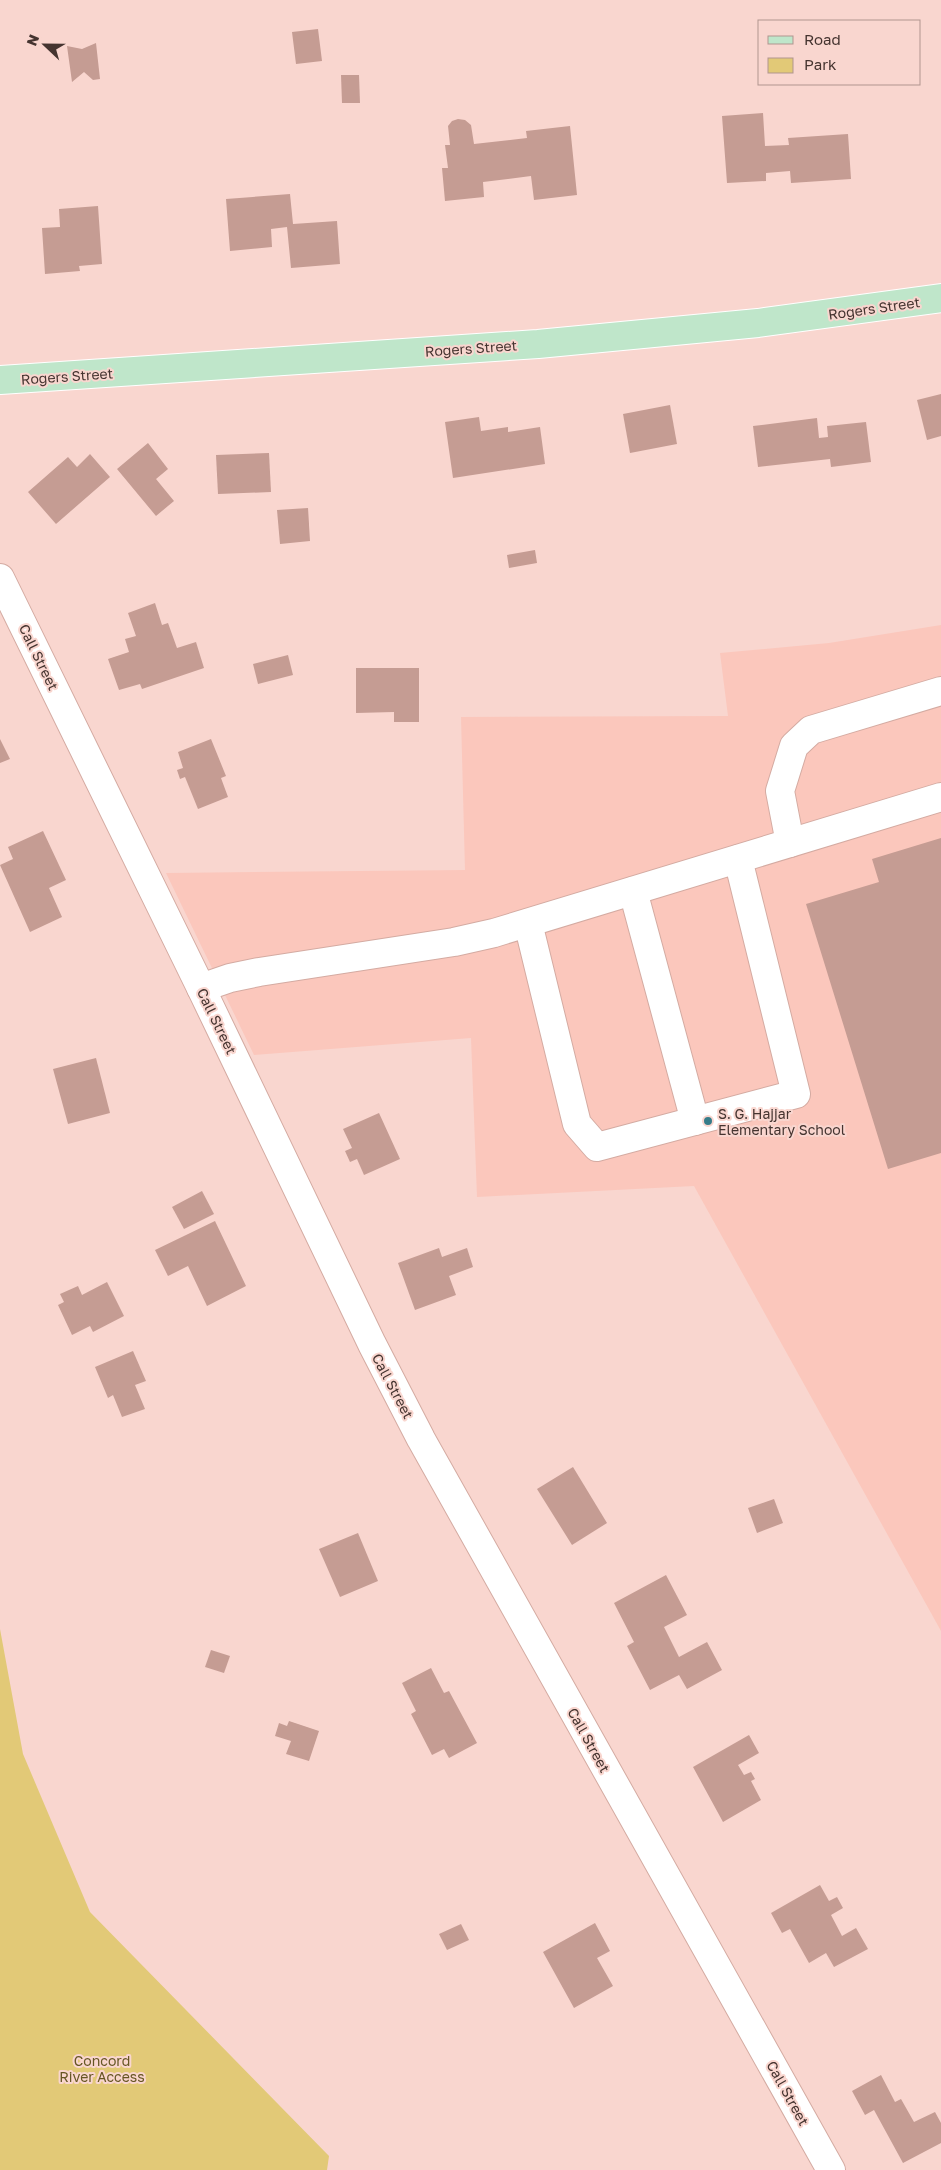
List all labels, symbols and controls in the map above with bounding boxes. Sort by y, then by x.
north arrow [20,20,70,70]
legend [758,20,921,85]
text: Road [804,30,841,48]
text: N [23,32,42,48]
text: Park [804,55,837,73]
street label: Rogers Street [827,293,921,323]
street label: Rogers Street [424,336,518,360]
street label: Rogers Street [20,364,114,388]
street label: Call Street [16,621,62,693]
street label: Call Street [194,985,240,1057]
place label: S. G. Hajjar Elementary School [718,1105,845,1138]
marker: S. G. Hajjar Elementary School [702,1115,714,1127]
street label: Call Street [369,1351,417,1421]
street label: Call Street [564,1705,614,1775]
park label: Concord River Access [59,2052,145,2085]
street label: Call Street [763,2058,813,2128]

